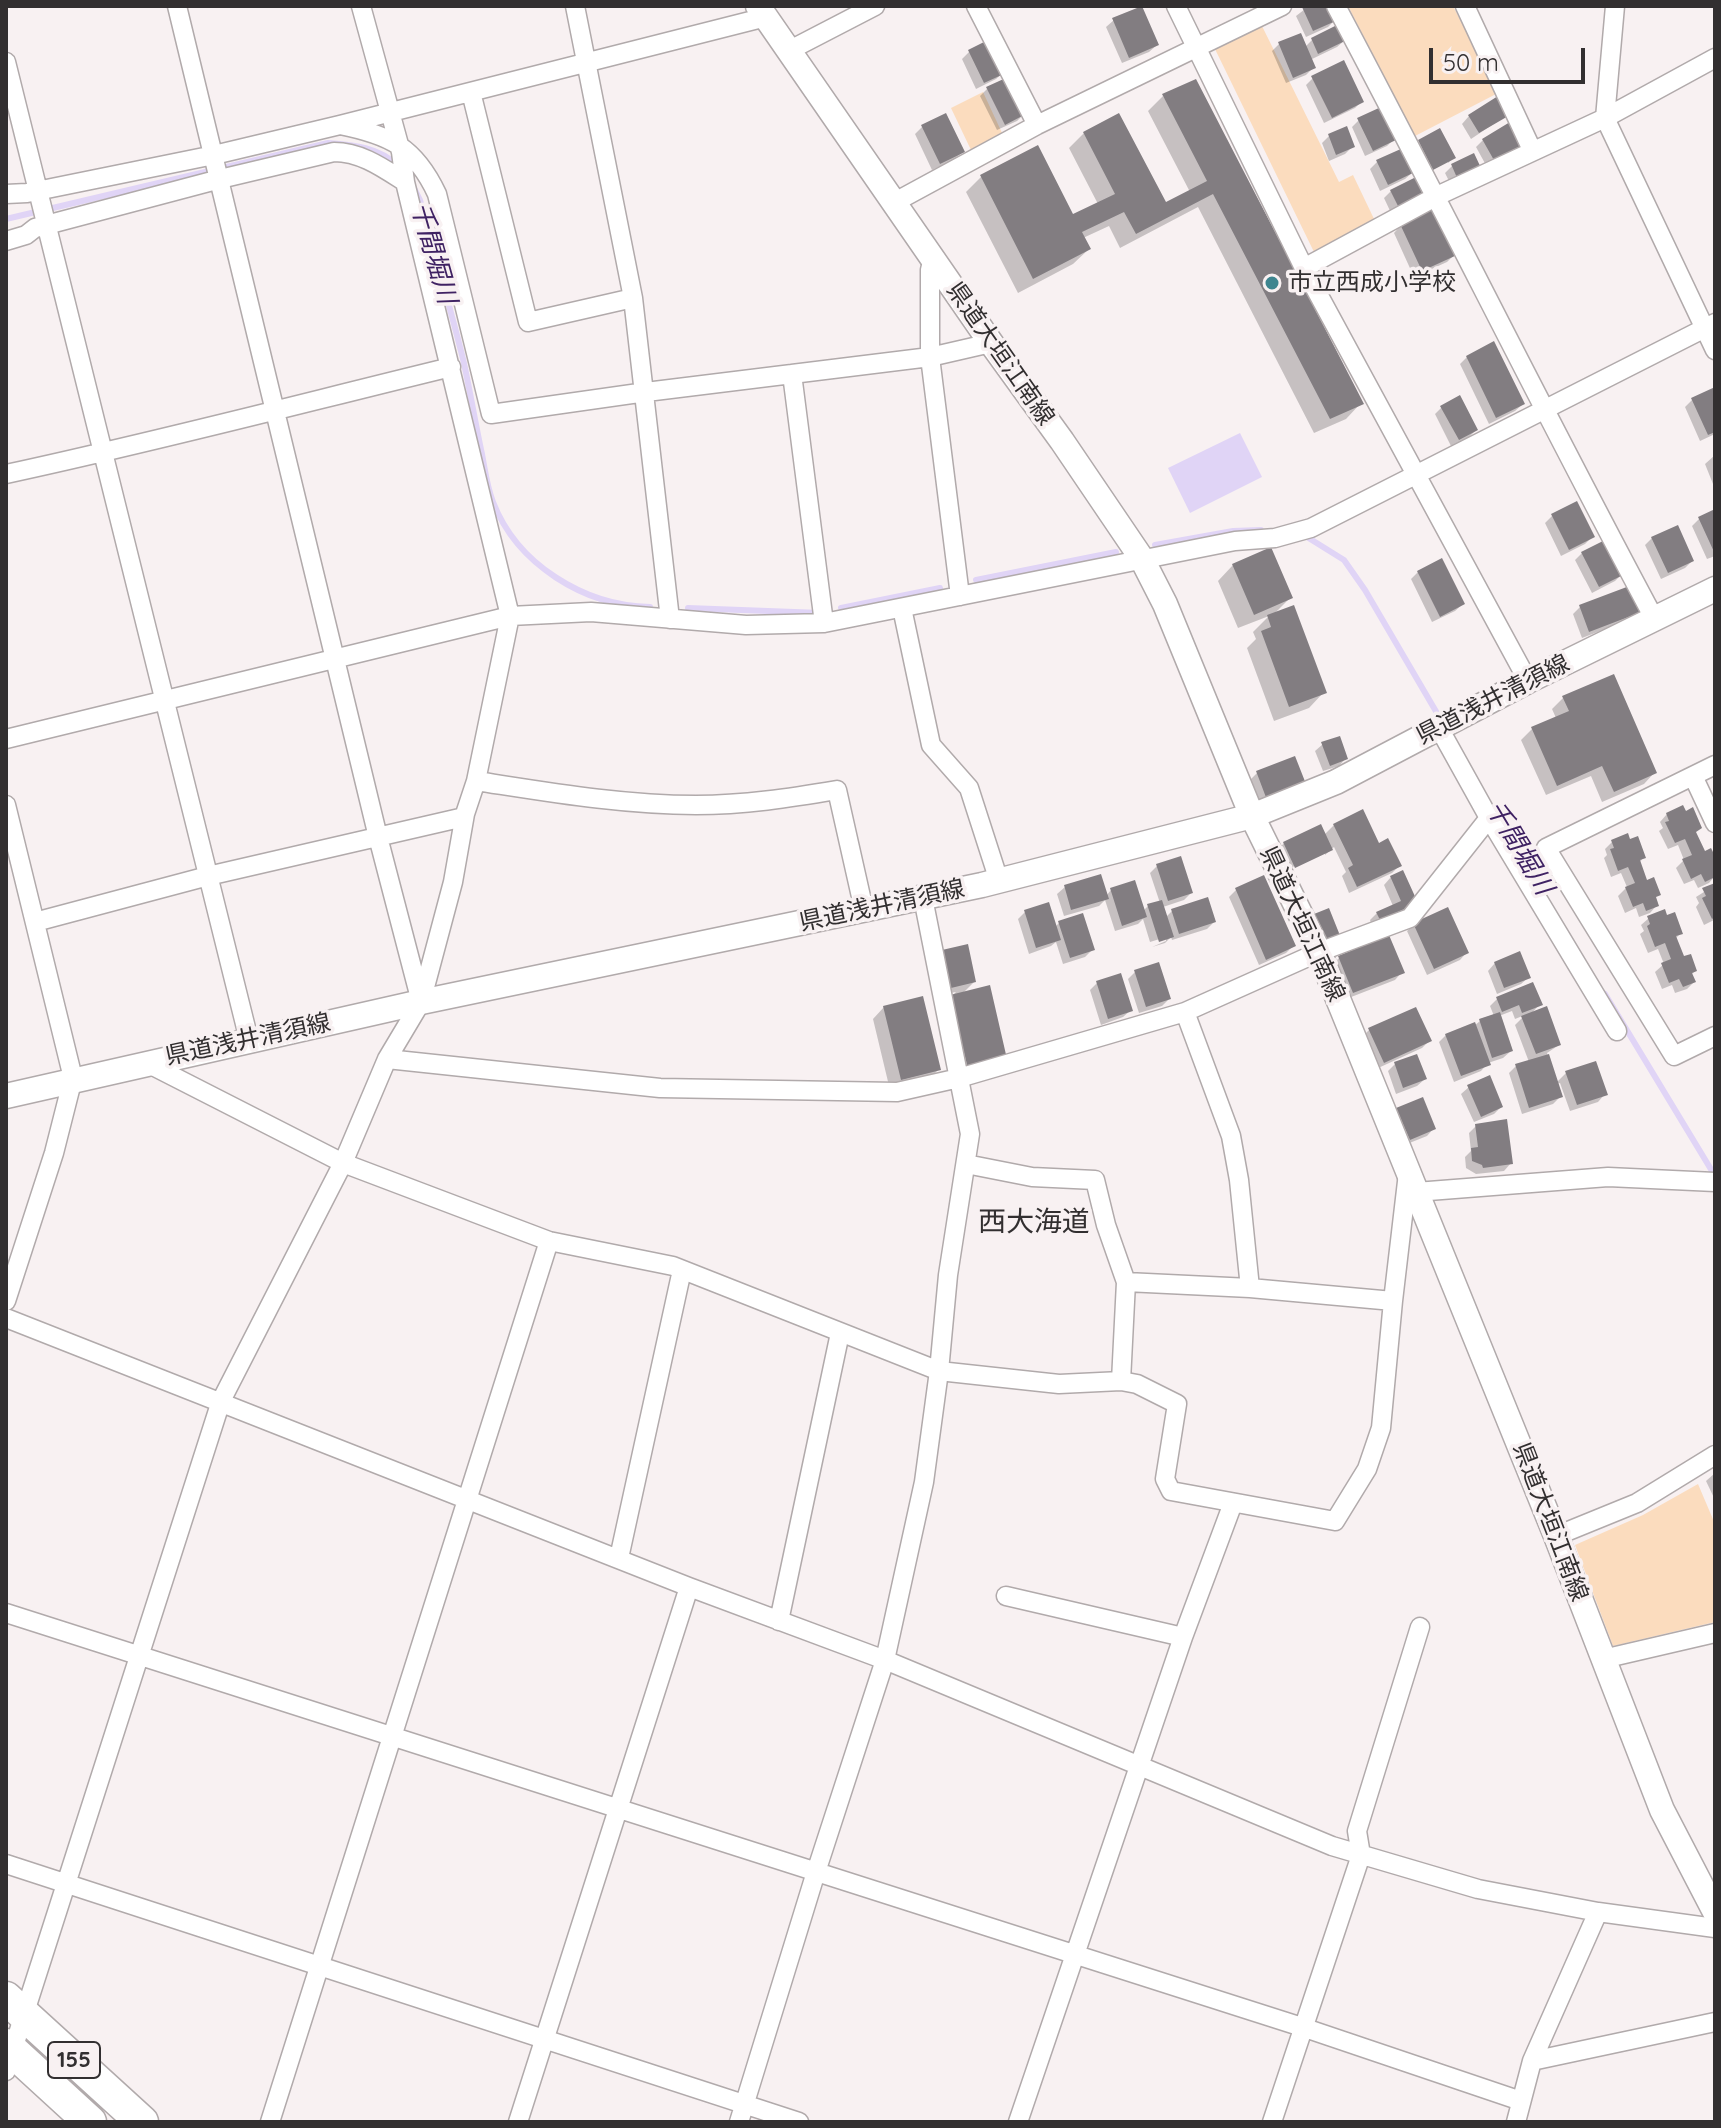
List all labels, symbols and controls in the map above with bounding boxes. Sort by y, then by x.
scale bar [1433,32,1589,82]
text: 50 m [1443,47,1499,77]
water label: 千間堀川 [404,199,462,307]
place label: 市立西成小学校 [1288,269,1456,297]
marker: 市立西成小学校 [1263,274,1281,292]
street label: 県道大垣江南線 [940,277,1060,431]
street label: 県道浅井清須線 [1412,649,1574,751]
water label: 千間堀川 [1479,795,1559,901]
street label: 県道大垣江南線 [1253,842,1351,1006]
street label: 県道浅井清須線 [797,874,967,938]
street label: 県道浅井清須線 [163,1008,333,1072]
district label: 西大海道 [978,1206,1090,1240]
street label: 県道大垣江南線 [1506,1438,1594,1606]
road number: 155 [48,2042,100,2078]

